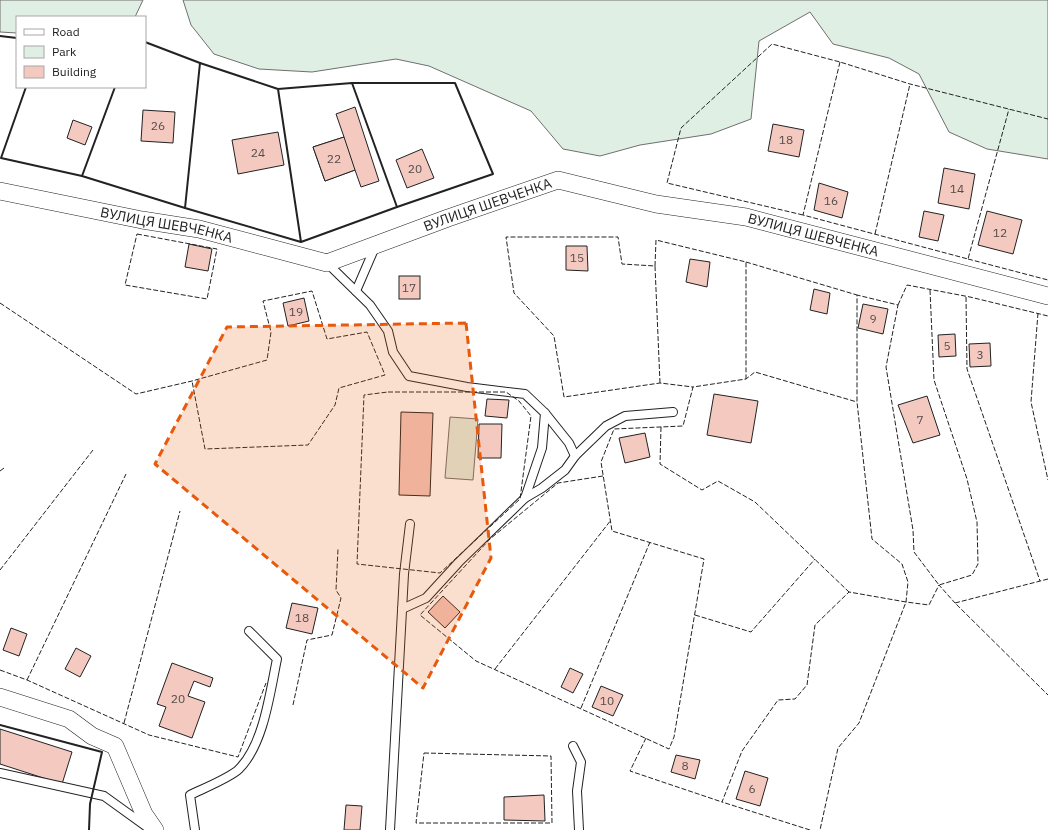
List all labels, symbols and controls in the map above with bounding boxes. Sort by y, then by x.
legend [16,16,146,88]
text: Road [52,24,80,39]
text: Park [52,44,77,59]
text: Building [52,64,97,79]
house number: 26 [151,118,165,133]
house number: 18 [779,132,793,147]
house number: 24 [251,145,265,160]
house number: 22 [327,151,341,166]
house number: 20 [408,161,422,176]
street label: ВУЛИЦЯ ШЕВЧЕНКА [421,174,554,235]
house number: 14 [950,181,964,196]
house number: 16 [824,193,838,208]
street label: ВУЛИЦЯ ШЕВЧЕНКА [99,203,235,247]
street label: ВУЛИЦЯ ШЕВЧЕНКА [746,209,881,260]
house number: 12 [993,225,1007,240]
house number: 15 [570,250,584,265]
house number: 17 [402,280,416,295]
house number: 19 [289,304,303,319]
house number: 9 [869,311,877,326]
house number: 5 [943,338,951,353]
house number: 3 [976,347,984,362]
house number: 7 [916,412,924,427]
house number: 18 [295,610,309,625]
house number: 20 [171,691,185,706]
house number: 10 [600,693,614,708]
house number: 8 [681,758,689,773]
house number: 6 [748,781,756,796]

